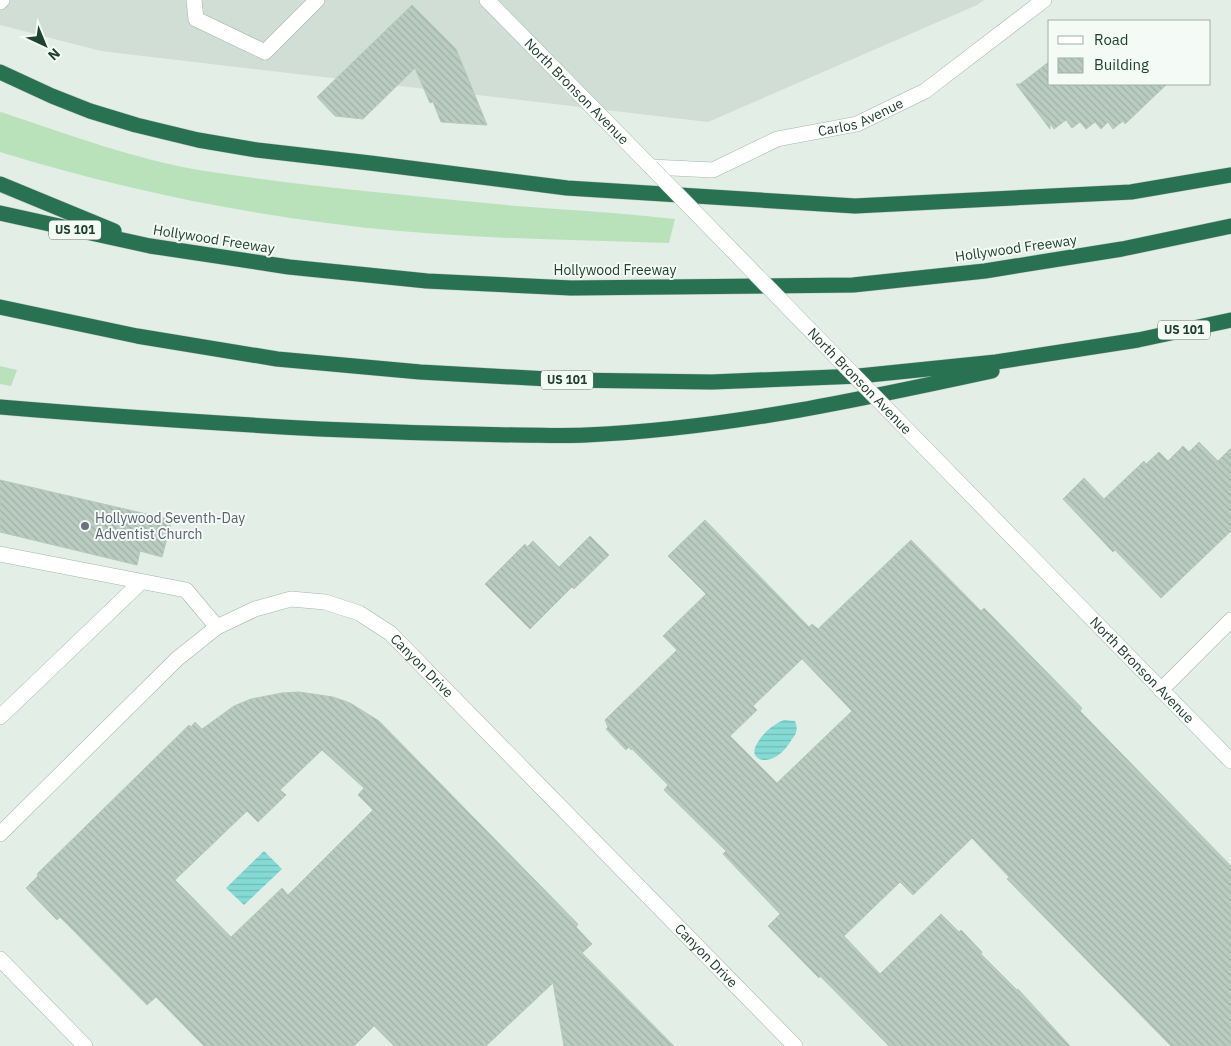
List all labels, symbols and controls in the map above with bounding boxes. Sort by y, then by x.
north arrow [20,20,70,70]
legend [1048,20,1211,85]
text: Road [1094,30,1129,49]
street label: North Bronson Avenue [521,34,633,148]
text: N [44,44,64,64]
text: Building [1094,55,1149,74]
street label: Carlos Avenue [816,94,907,140]
road number: US 101 [49,220,101,240]
street label: Hollywood Freeway [152,221,276,257]
street label: Hollywood Freeway [954,231,1078,265]
street label: Hollywood Freeway [554,261,676,279]
road number: US 101 [1158,320,1210,340]
street label: North Bronson Avenue [804,324,916,438]
road number: US 101 [541,370,593,390]
place label: Hollywood Seventh-Day Adventist Church [95,509,245,543]
marker: Hollywood Seventh-Day Adventist Church [79,520,91,532]
street label: North Bronson Avenue [1086,613,1198,727]
street label: Canyon Drive [387,630,458,702]
street label: Canyon Drive [671,920,742,992]

